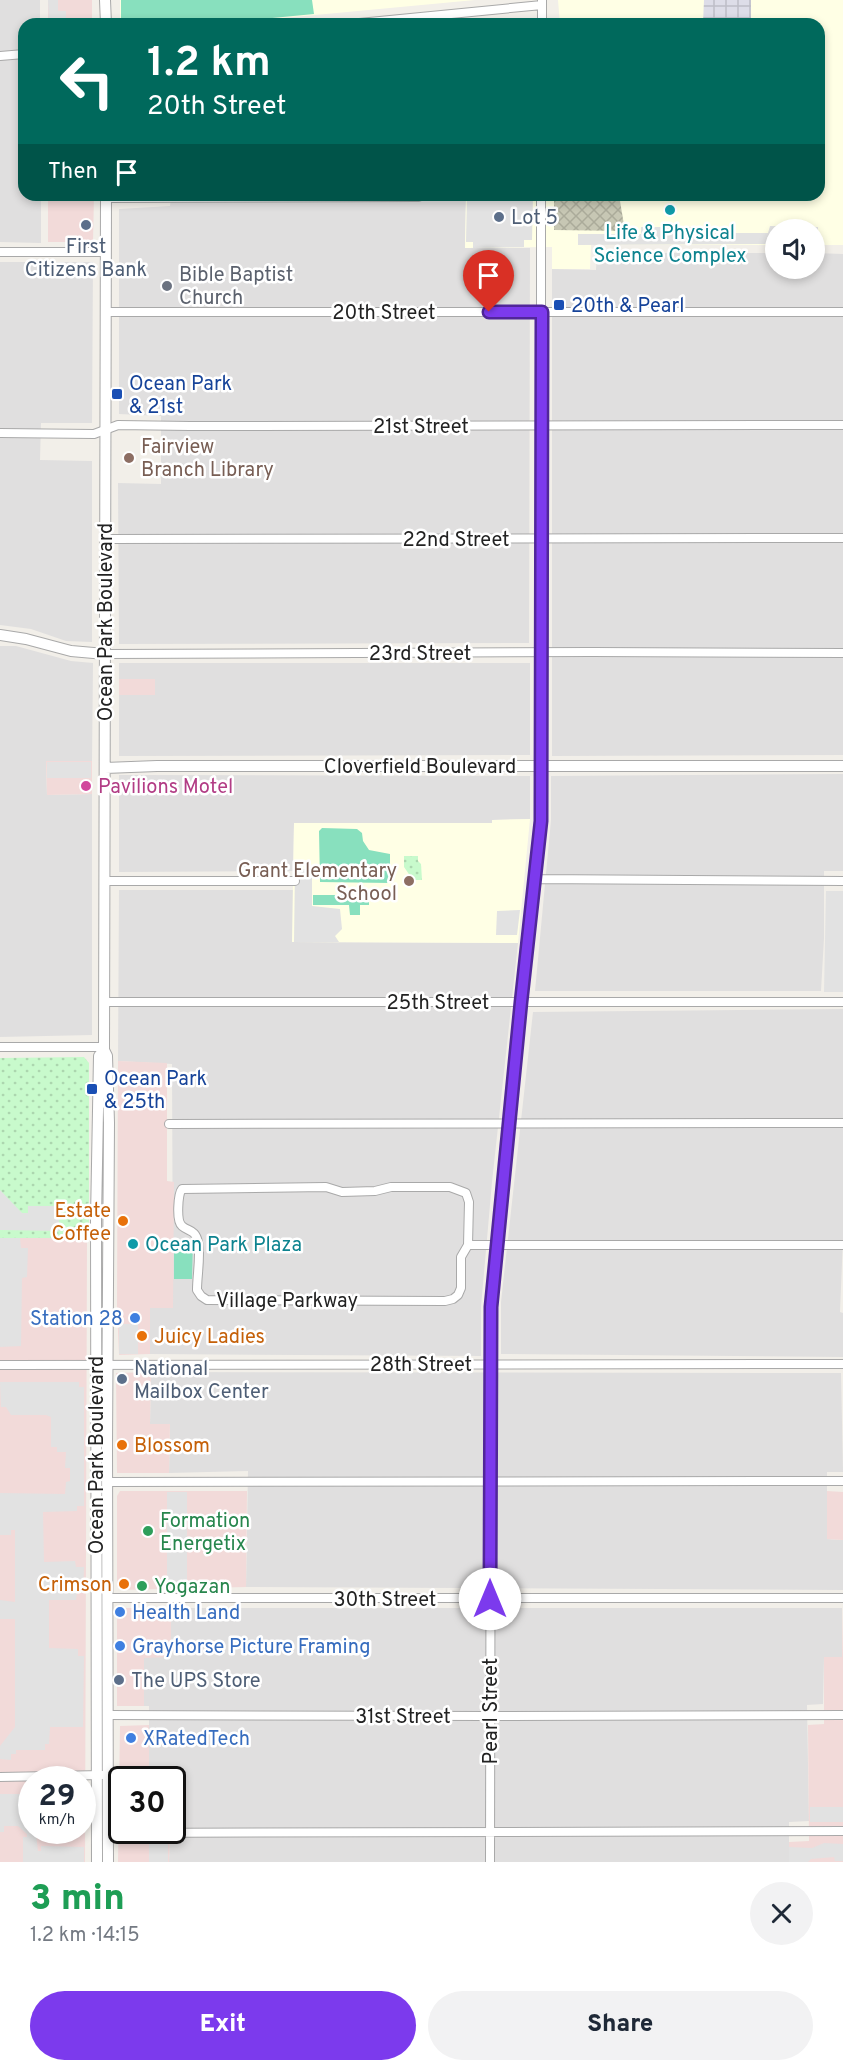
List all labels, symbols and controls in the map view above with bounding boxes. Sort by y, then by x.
text: 1.2 km [147,38,271,91]
icon: left [48,42,126,120]
text: 20th Street [147,90,286,124]
icon: arrive [110,156,143,189]
text: Then [48,159,98,186]
marker: Life & Physical Science Complex [663,203,677,217]
place label: Lot 5 [511,206,558,232]
marker: Lot 5 [492,210,506,224]
marker: First Citizens Bank [79,218,93,232]
map controls [765,219,825,279]
button: sound [765,219,825,279]
place label: Life & Physical Science Complex [593,221,747,270]
place label: First Citizens Bank [25,235,147,284]
pin [463,250,514,312]
icon: arrive [472,259,505,292]
place label: Bible Baptist Church [179,263,293,312]
marker: Bible Baptist Church [160,279,174,293]
place label: 20th & Pearl [571,294,684,320]
marker: 20th & Pearl [552,298,566,312]
street label: 20th Street [332,301,436,327]
place label: Ocean Park & 21st [129,372,232,421]
marker: Ocean Park & 21st [110,387,124,401]
street label: 21st Street [373,415,469,441]
place label: Fairview Branch Library [141,435,274,484]
marker: Fairview Branch Library [122,451,136,465]
street label: Ocean Park Boulevard [94,523,120,721]
street label: 22nd Street [402,528,510,554]
street label: 23rd Street [369,642,471,668]
street label: Cloverfield Boulevard [324,755,516,781]
place label: Pavilions Motel [98,775,233,801]
marker: Pavilions Motel [79,779,93,793]
place label: Grant Elementary School [238,859,397,908]
marker: Grant Elementary School [402,874,416,888]
street label: 25th Street [387,991,489,1017]
place label: Ocean Park & 25th [104,1067,207,1116]
marker: Ocean Park & 25th [85,1082,99,1096]
place label: Estate Coffee [51,1199,111,1248]
marker: Estate Coffee [116,1214,130,1228]
place label: Ocean Park Plaza [145,1233,302,1259]
marker: Ocean Park Plaza [126,1237,140,1251]
street label: Village Parkway [216,1289,358,1315]
place label: Station 28 [30,1307,123,1333]
marker: Station 28 [128,1311,142,1325]
place label: Juicy Ladies [154,1325,265,1351]
marker: Juicy Ladies [135,1329,149,1343]
street label: 28th Street [370,1353,472,1379]
street label: Ocean Park Boulevard [85,1356,111,1554]
place label: National Mailbox Center [134,1357,269,1406]
marker: National Mailbox Center [115,1372,129,1386]
place label: Blossom [134,1434,210,1460]
marker: Blossom [115,1438,129,1452]
place label: Formation Energetix [160,1509,250,1558]
marker: Formation Energetix [141,1524,155,1538]
position arrow [458,1567,522,1631]
place label: Crimson [38,1573,112,1599]
place label: Yogazan [154,1575,230,1601]
marker: Crimson [117,1577,131,1591]
marker: Yogazan [135,1579,149,1593]
street label: 30th Street [334,1588,436,1614]
place label: Health Land [132,1601,240,1627]
marker: Health Land [113,1605,127,1619]
place label: Grayhorse Picture Framing [132,1635,370,1661]
marker: Grayhorse Picture Framing [113,1639,127,1653]
street label: Pearl Street [479,1658,505,1764]
place label: The UPS Store [131,1669,261,1695]
marker: The UPS Store [112,1673,126,1687]
street label: 31st Street [355,1705,451,1731]
place label: XRatedTech [143,1727,250,1753]
marker: XRatedTech [124,1731,138,1745]
speed limit sign: 30 [108,1766,186,1844]
text: 29 [39,1779,75,1816]
text: km/h [39,1811,75,1830]
text: 3 min [30,1877,125,1923]
button: close [750,1882,813,1945]
text: 1.2 km · 14:15 [30,1923,140,1949]
button: Exit [30,1991,416,2060]
button: Share [428,1991,813,2060]

